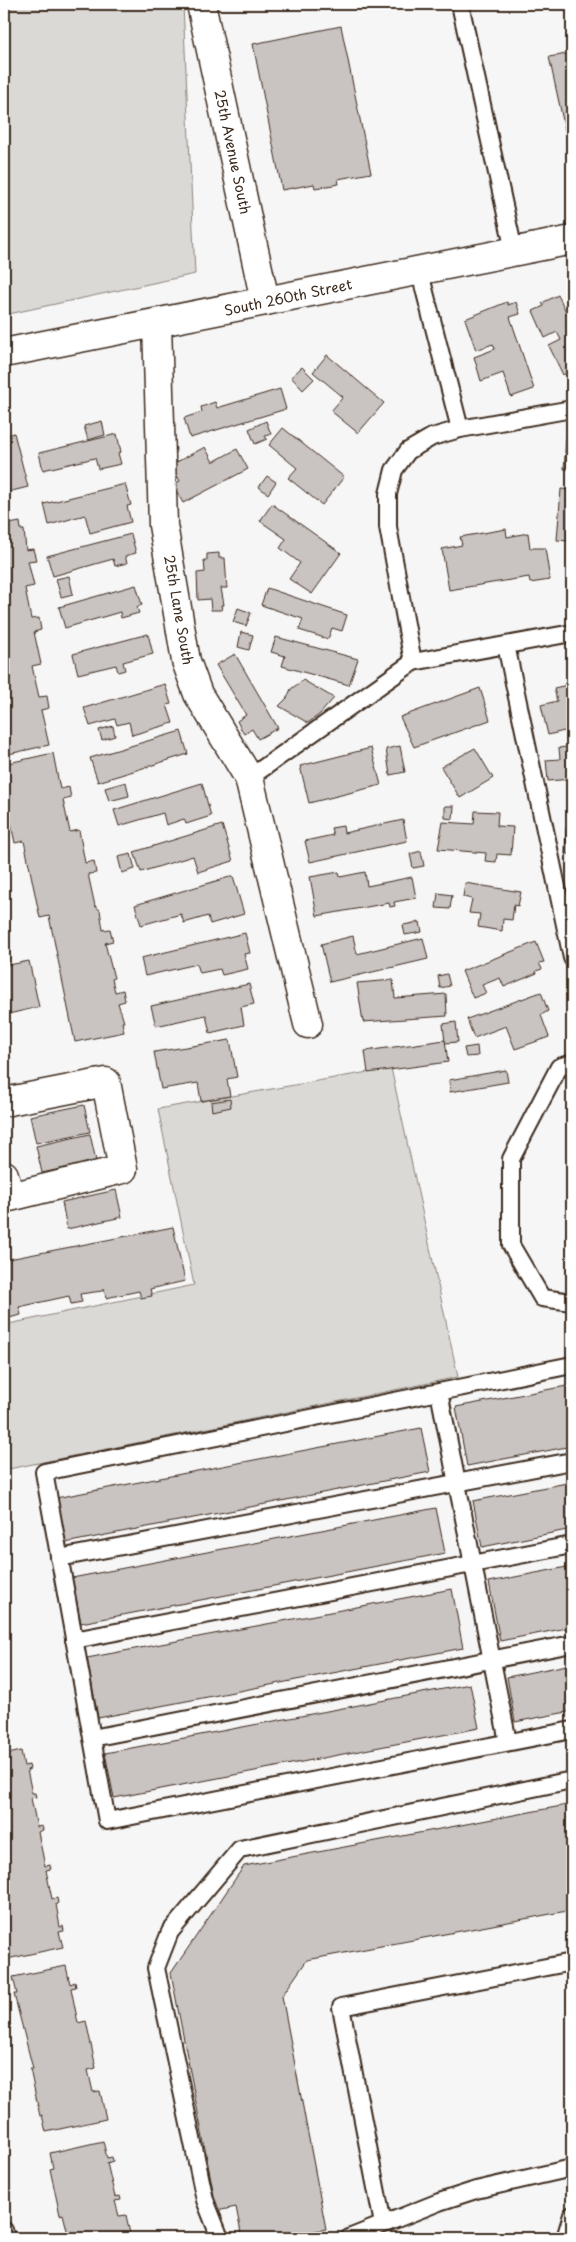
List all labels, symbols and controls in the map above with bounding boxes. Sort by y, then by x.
street label: 25th Avenue South [210,88,256,216]
street label: South 260th Street [222,273,354,321]
street label: 25th Lane South [159,553,199,667]

